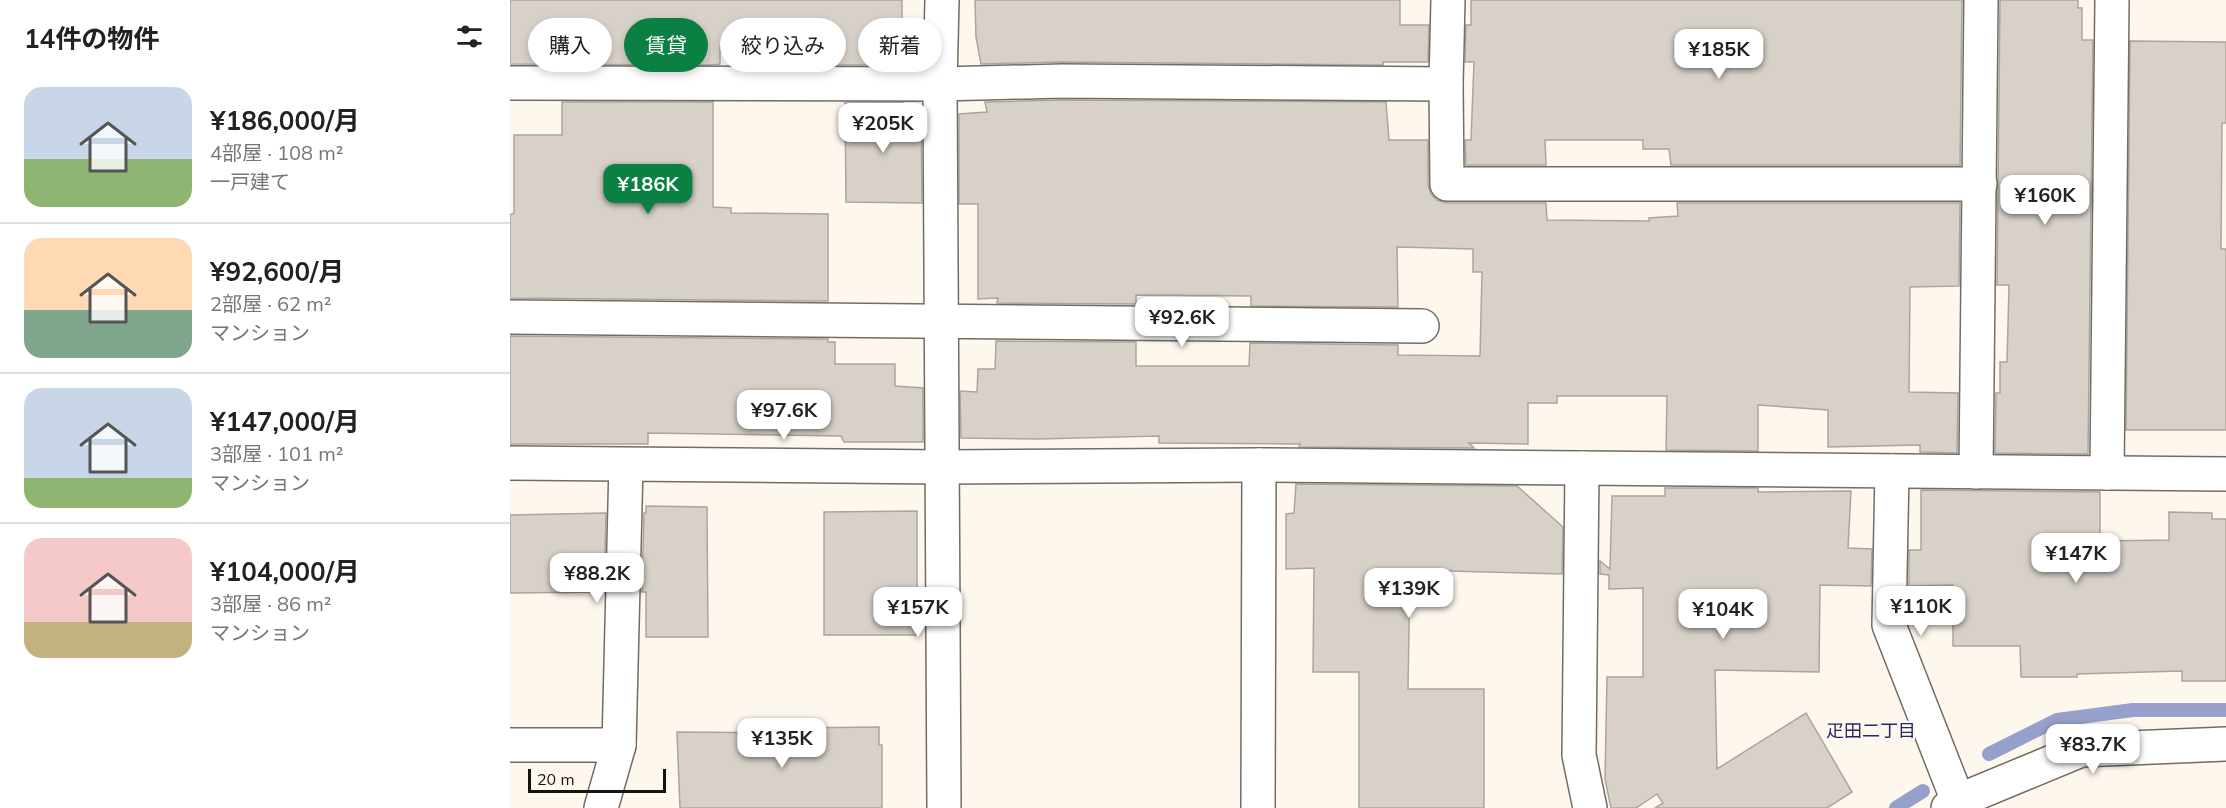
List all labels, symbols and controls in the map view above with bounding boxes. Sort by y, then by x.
chip: 購入 [528,18,612,72]
chip: 賃貸 [624,18,708,72]
chip: 絞り込み [720,18,846,72]
chip: 新着 [858,18,942,72]
icon: filters [453,20,486,53]
text: 14件の物件 [24,22,159,55]
pin: ¥185K [1677,29,1761,80]
text: ¥185K [1688,36,1750,61]
pin: ¥205K [841,103,925,154]
text: ¥186,000/月 [210,104,360,137]
text: ¥205K [852,110,914,135]
icon: home [72,111,144,183]
text: 4部屋 · 108 m² [210,140,343,165]
pin: ¥186K [606,164,690,215]
text: 一戸建て [210,169,290,194]
text: ¥186K [617,171,679,196]
pin: ¥160K [2003,175,2087,226]
text: ¥160K [2014,182,2076,207]
text: ¥92,600/月 [210,255,344,288]
icon: home [72,262,144,334]
text: 2部屋 · 62 m² [210,291,331,316]
pin: ¥92.6K [1133,297,1231,348]
text: ¥92.6K [1149,304,1215,329]
text: マンション [210,320,310,345]
pin: ¥97.6K [735,390,833,441]
text: ¥97.6K [751,397,817,422]
text: ¥147,000/月 [210,405,360,438]
icon: home [72,412,144,484]
text: 3部屋 · 101 m² [210,441,343,466]
text: マンション [210,470,310,495]
pin: ¥147K [2034,533,2118,584]
text: ¥147K [2045,540,2107,565]
pin: ¥88.2K [548,553,646,604]
text: ¥104,000/月 [210,555,360,588]
text: ¥88.2K [564,560,630,585]
icon: home [72,562,144,634]
pin: ¥139K [1367,568,1451,619]
text: ¥139K [1378,575,1440,600]
pin: ¥110K [1879,586,1963,637]
pin: ¥157K [876,587,960,638]
pin: ¥104K [1681,589,1765,640]
text: 3部屋 · 86 m² [210,591,331,616]
text: ¥110K [1890,593,1952,618]
text: ¥157K [887,594,949,619]
text: ¥104K [1692,596,1754,621]
text: マンション [210,620,310,645]
pin: ¥135K [740,718,824,769]
district label: 疋田二丁目 [1826,719,1916,742]
pin: ¥83.7K [2044,724,2142,775]
text: ¥135K [751,725,813,750]
text: ¥83.7K [2060,731,2126,756]
scale bar [528,766,666,794]
text: 20 m [537,769,574,789]

